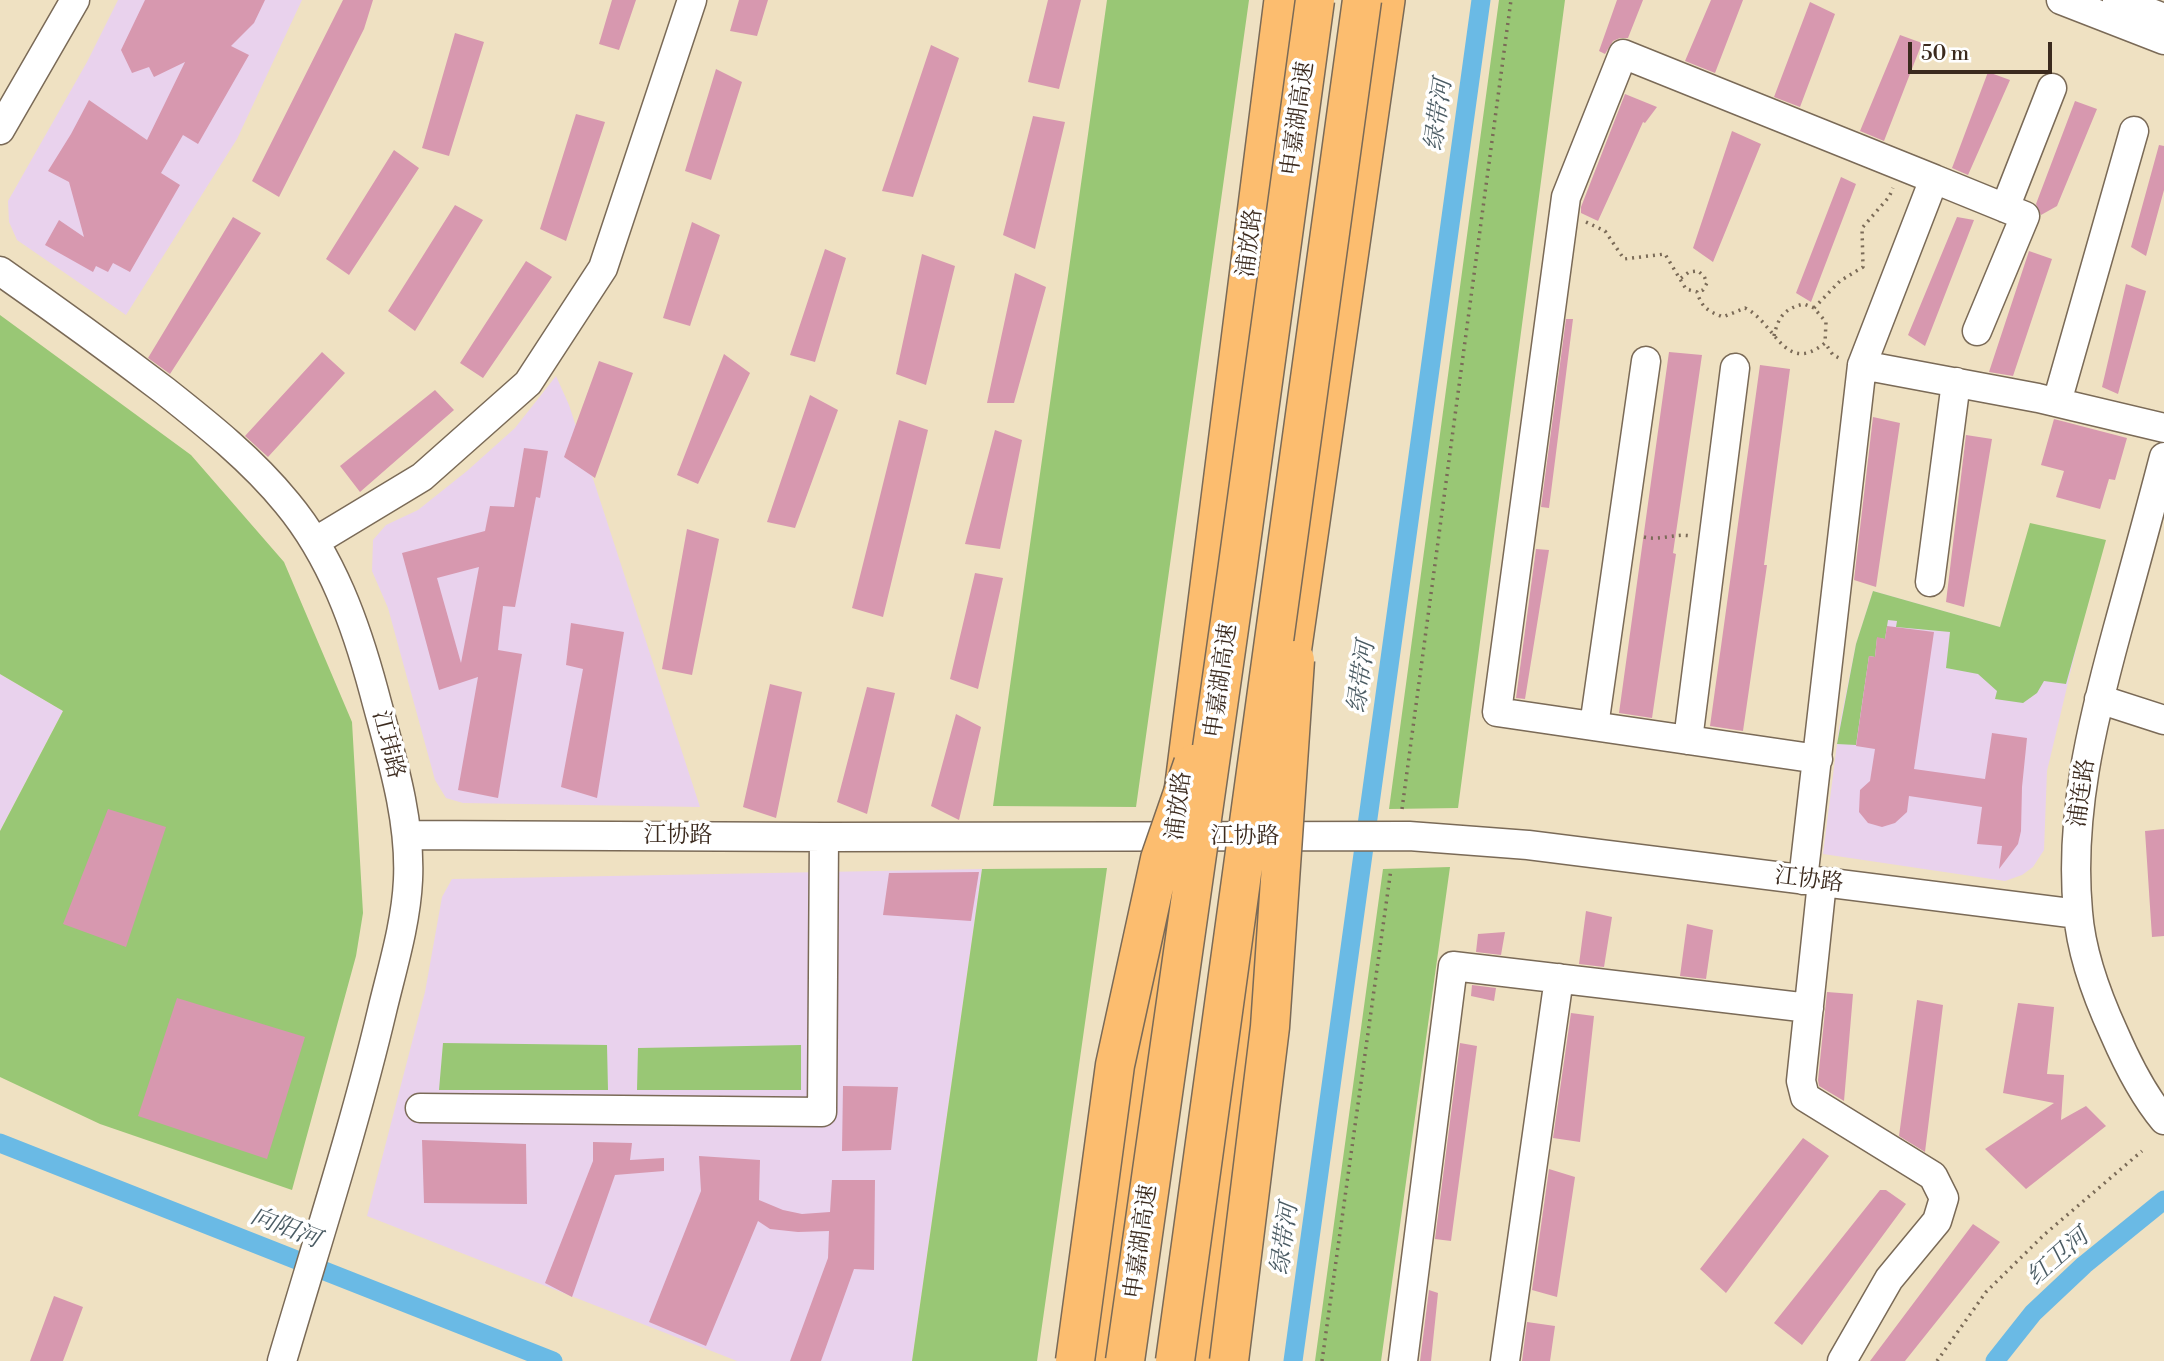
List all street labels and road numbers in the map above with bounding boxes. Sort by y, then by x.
street label: 申嘉湖高速 [1277,60,1321,178]
street label: 浦放路 [1233,207,1269,279]
street label: 申嘉湖高速 [1200,622,1244,740]
street label: 江玮路 [365,708,409,782]
street label: 浦连路 [2065,757,2101,829]
street label: 浦放路 [1162,770,1198,842]
street label: 江协路 [644,822,712,850]
street label: 江协路 [1211,823,1279,851]
street label: 江协路 [1773,863,1845,899]
street label: 申嘉湖高速 [1120,1183,1164,1301]

